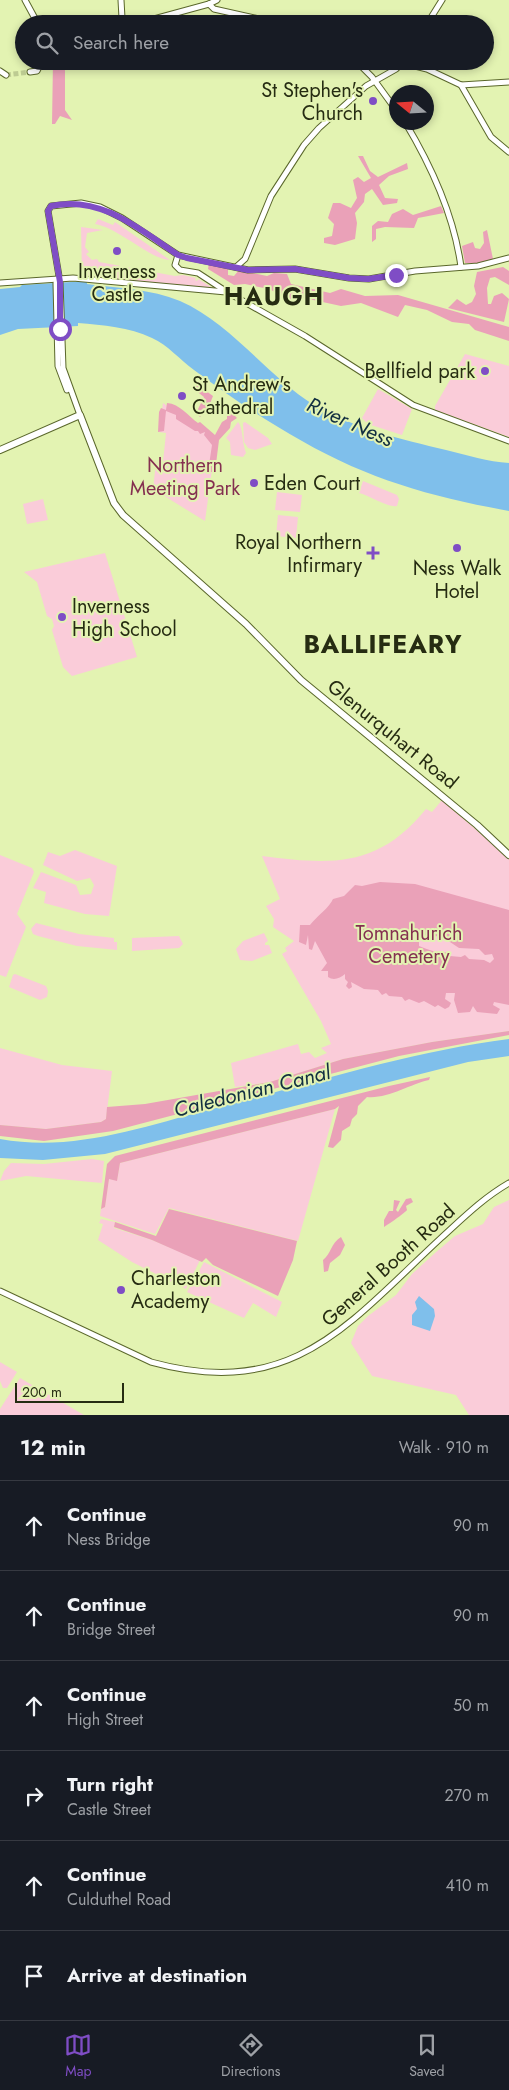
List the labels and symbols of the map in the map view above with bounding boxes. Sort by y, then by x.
place label: St Stephen's Church [261,76,363,128]
north arrow [389,85,434,130]
marker: St Stephen's Church [367,95,379,107]
marker: Inverness Castle [111,245,123,257]
place label: Inverness Castle [78,257,156,309]
route end [385,264,408,287]
district label: HAUGH [224,278,324,314]
route start [49,318,72,341]
place label: Bellfield park [364,357,475,386]
marker: Bellfield park [479,365,491,377]
place label: St Andrew's Cathedral [192,370,291,422]
marker: St Andrew's Cathedral [176,390,188,402]
water label: River Ness [302,390,399,455]
park label: Northern Meeting Park [130,451,240,503]
place label: Eden Court [264,469,360,498]
marker: Eden Court [248,477,260,489]
place label: Royal Northern Infirmary [235,528,362,580]
marker: Ness Walk Hotel [451,542,463,554]
marker: Royal Northern Infirmary [366,546,380,560]
place label: Ness Walk Hotel [413,554,502,606]
place label: Inverness High School [72,592,177,644]
marker: Inverness High School [56,611,68,623]
district label: BALLIFEARY [304,626,462,662]
street label: Glenurquhart Road [321,673,464,796]
park label: Tomnahurich Cemetery [355,919,463,971]
water label: Caledonian Canal [170,1057,335,1125]
street label: General Booth Road [315,1197,462,1333]
place label: Charleston Academy [131,1264,221,1316]
marker: Charleston Academy [115,1284,127,1296]
scale bar [15,1380,124,1403]

